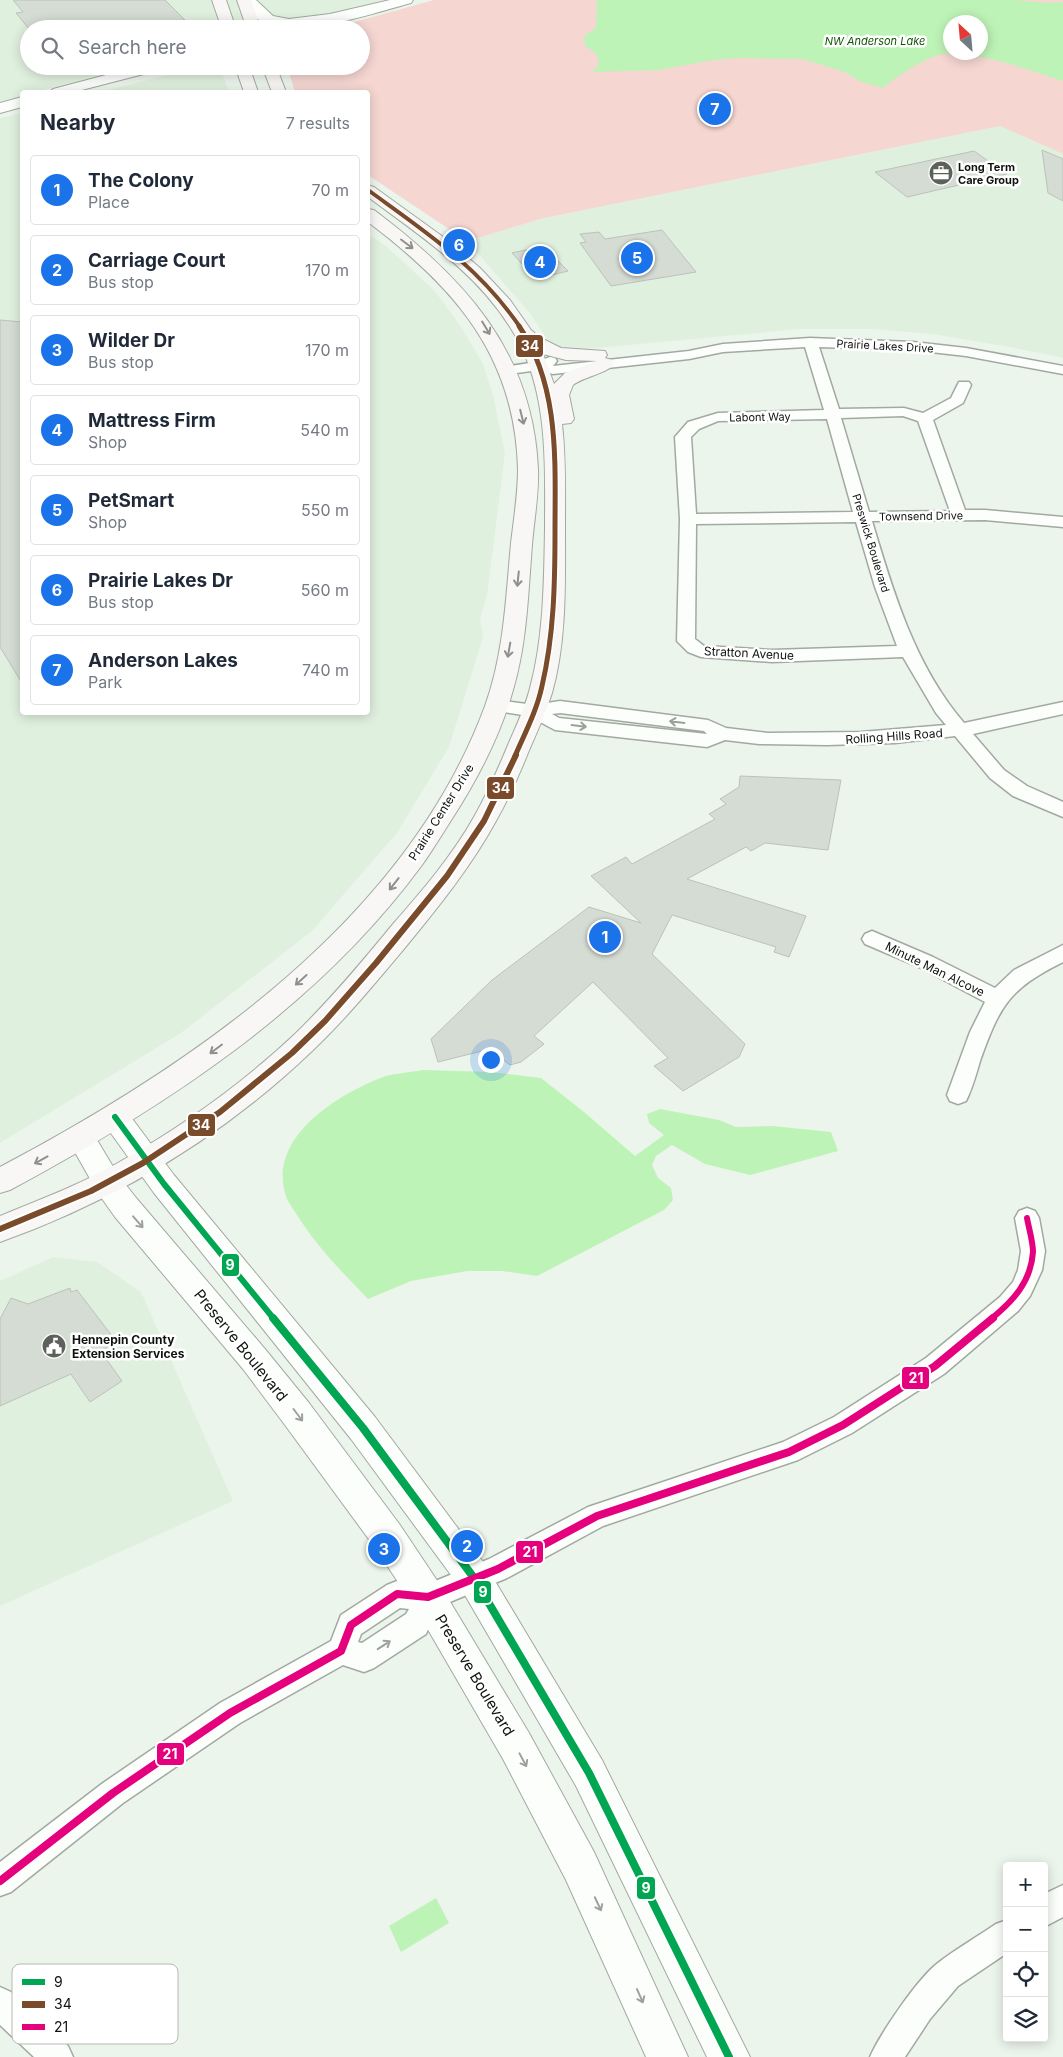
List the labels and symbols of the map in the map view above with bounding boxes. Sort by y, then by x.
north arrow [943,15,988,60]
water label: NW Anderson Lake [825,34,925,48]
pin: 7 [699,90,731,128]
office icon: Long Term Care Group [928,160,954,186]
place label: Long Term Care Group [958,160,1019,187]
pin: 6 [443,226,475,264]
one-way arrow [400,238,413,249]
pin: 5 [621,239,653,277]
pin: 4 [524,243,556,281]
one-way arrow [481,321,491,335]
line badge: 34 [515,334,544,358]
street label: Prairie Lakes Drive [836,336,934,356]
text: 34 [521,337,539,354]
one-way arrow [517,409,527,425]
street label: Labont Way [729,409,791,425]
street label: Preswick Boulevard [849,492,893,594]
street label: Townsend Drive [879,508,963,524]
one-way arrow [513,571,523,587]
one-way arrow [504,641,514,657]
street label: Stratton Avenue [704,643,794,663]
one-way arrow [669,717,685,727]
one-way arrow [571,721,587,731]
street label: Rolling Hills Road [845,725,943,747]
street label: Prairie Center Drive [405,761,477,863]
line badge: 34 [486,776,515,800]
text: 34 [492,779,510,796]
one-way arrow [388,877,399,890]
pin: 1 [589,918,621,956]
street label: Minute Man Alcove [883,938,987,1000]
one-way arrow [294,975,307,986]
one-way arrow [209,1044,223,1054]
your location [478,1047,504,1073]
line badge: 34 [187,1113,216,1137]
text: 34 [192,1116,210,1133]
one-way arrow [34,1156,49,1166]
one-way arrow [133,1215,144,1228]
line badge: 9 [221,1253,240,1277]
text: 9 [225,1256,235,1273]
street label: Preserve Boulevard [190,1285,292,1405]
place label: Hennepin County Extension Services [72,1332,185,1361]
public building icon: Hennepin County Extension Services [41,1333,67,1359]
line badge: 21 [901,1366,930,1390]
text: 21 [909,1369,923,1386]
one-way arrow [292,1408,303,1421]
pin: 2 [451,1527,483,1565]
pin: 3 [368,1530,400,1568]
line badge: 21 [515,1540,544,1564]
text: 21 [523,1543,537,1560]
line badge: 9 [473,1580,492,1604]
text: 9 [478,1583,488,1600]
street label: Preserve Boulevard [431,1611,519,1739]
one-way arrow [377,1639,391,1649]
line badge: 21 [156,1742,185,1766]
text: 21 [163,1745,177,1762]
one-way arrow [519,1752,529,1766]
line badge: 9 [636,1876,656,1900]
text: 9 [641,1879,651,1896]
one-way arrow [593,1896,603,1911]
legend [12,1964,178,2044]
text: 9 [54,1973,63,1990]
one-way arrow [635,1989,645,2004]
text: 34 [54,1995,72,2012]
text: 21 [54,2018,68,2035]

